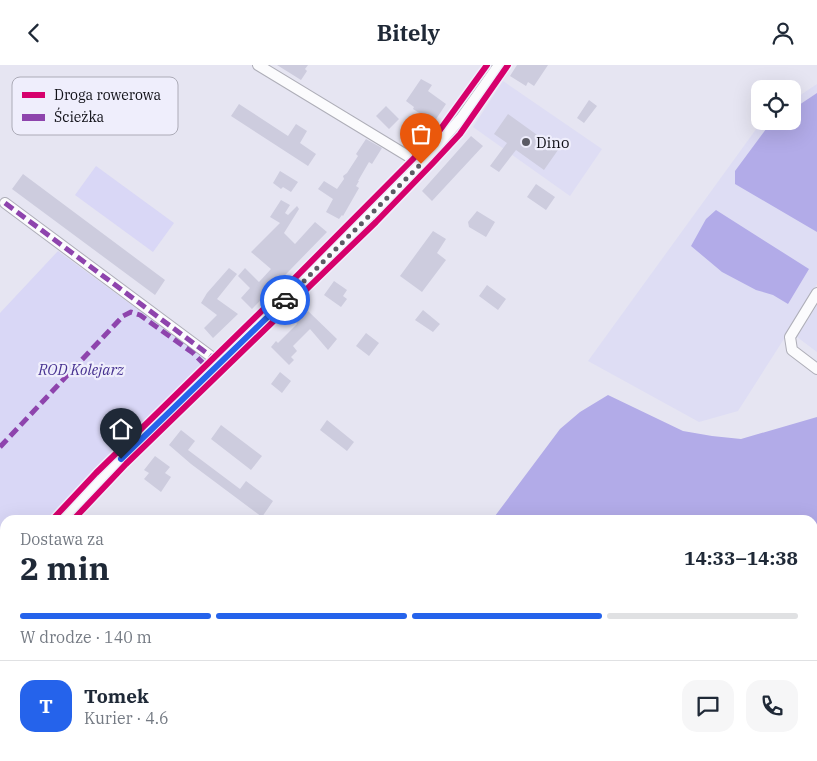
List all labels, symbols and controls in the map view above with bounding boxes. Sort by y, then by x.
text: Bitely [377,18,440,47]
icon: back [20,19,48,47]
icon: person [769,19,797,47]
legend [12,77,178,135]
map controls [751,80,801,130]
button: locate [751,80,801,130]
text: Droga rowerowa [54,86,161,104]
text: Ścieżka [54,107,105,126]
pin [400,113,442,164]
icon: bag [407,120,435,148]
place label: Dino [536,133,569,152]
marker: Dino [520,136,532,148]
courier [260,275,310,325]
icon: car [271,286,299,314]
park label: ROD Kolejarz [37,360,124,379]
pin [100,408,142,459]
icon: home [107,415,135,443]
text: Dostawa za [20,529,104,549]
text: 14:33–14:38 [684,546,798,570]
text: 2 min [20,547,110,589]
text: W drodze · 140 m [20,627,152,647]
button: chat [682,680,734,732]
button: phone [746,680,798,732]
text: Tomek [84,684,149,708]
text: T [39,694,53,718]
text: Kurier · 4.6 [84,708,169,728]

